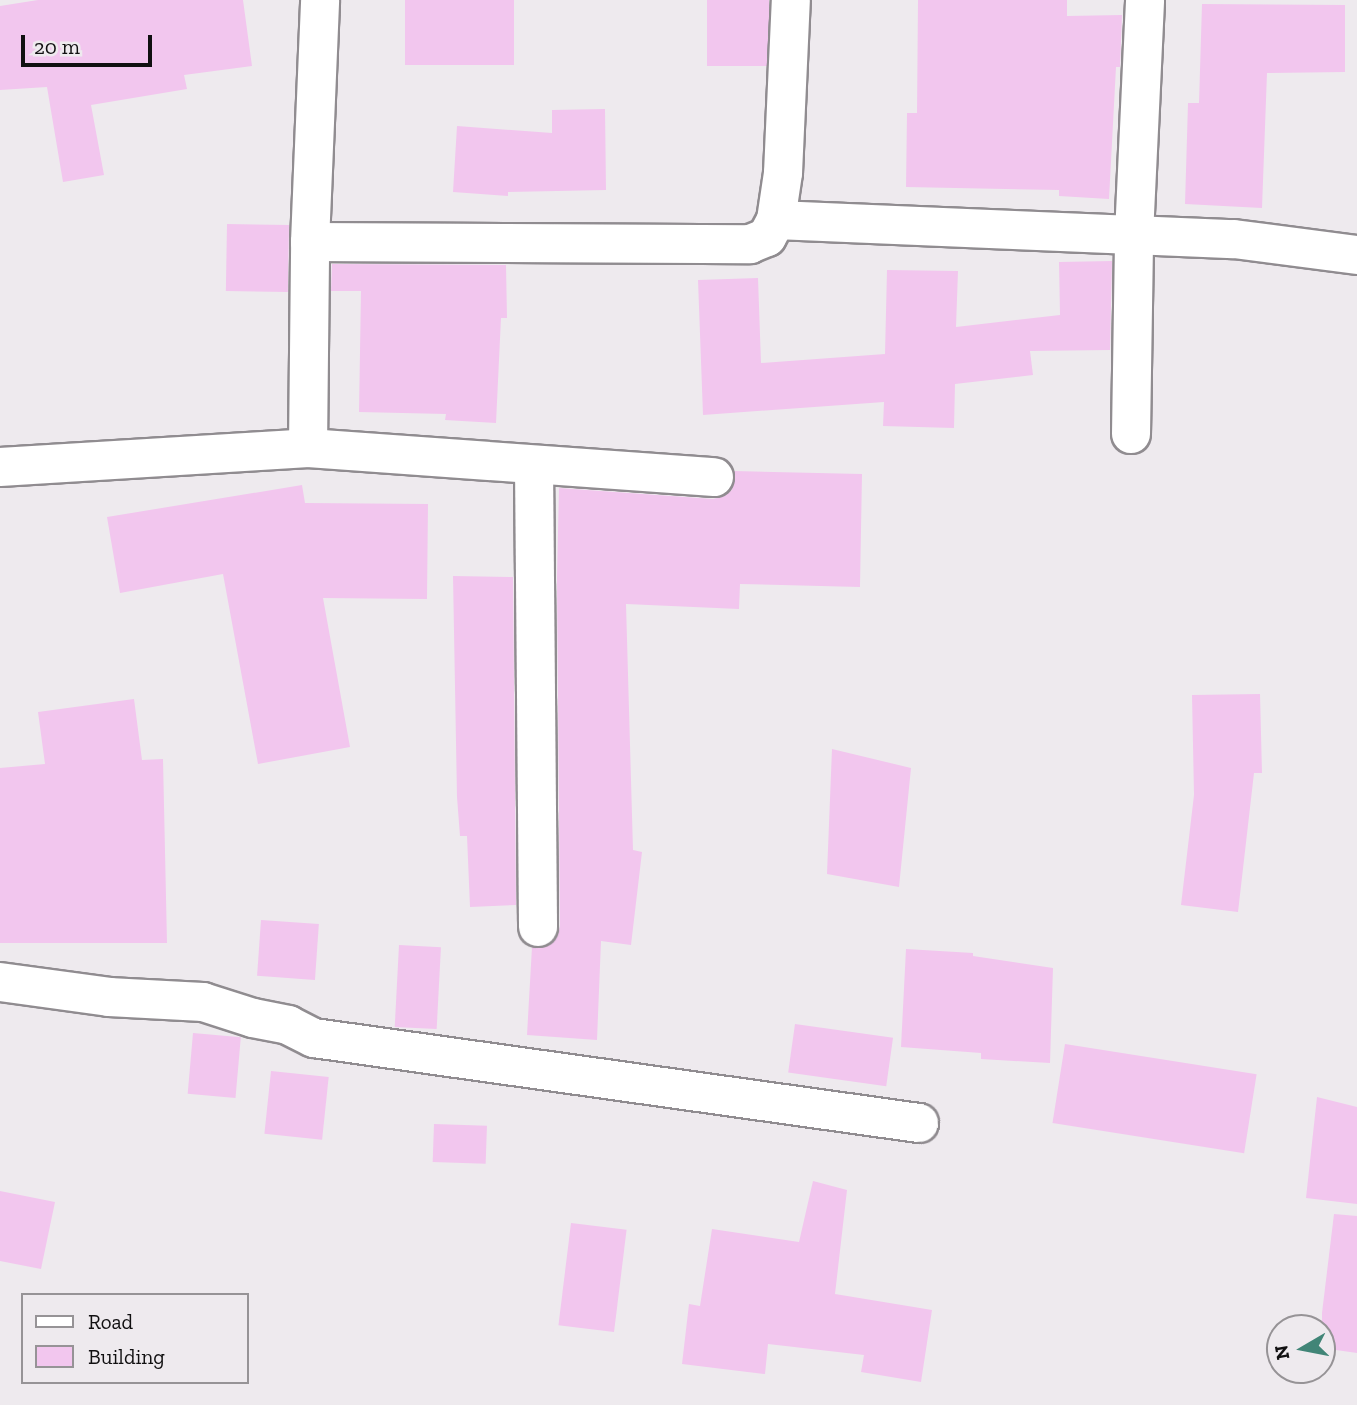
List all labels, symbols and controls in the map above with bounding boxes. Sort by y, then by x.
scale bar [24,21,156,65]
text: 20 m [34,34,80,59]
legend [21,1293,248,1384]
text: Road [88,1309,133,1334]
north arrow [1266,1314,1336,1384]
text: N [1269,1343,1294,1362]
text: Building [88,1344,165,1369]

